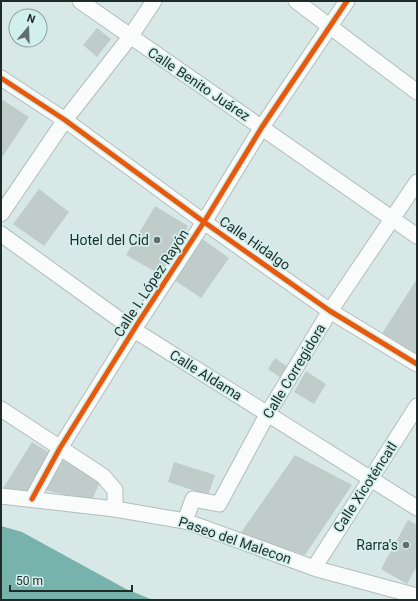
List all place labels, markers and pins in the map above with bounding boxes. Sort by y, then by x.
place label: Hotel del Cid [70,232,149,248]
marker: Hotel del Cid [152,235,162,245]
place label: Rarra's [356,537,398,553]
marker: Rarra's [401,540,411,550]

